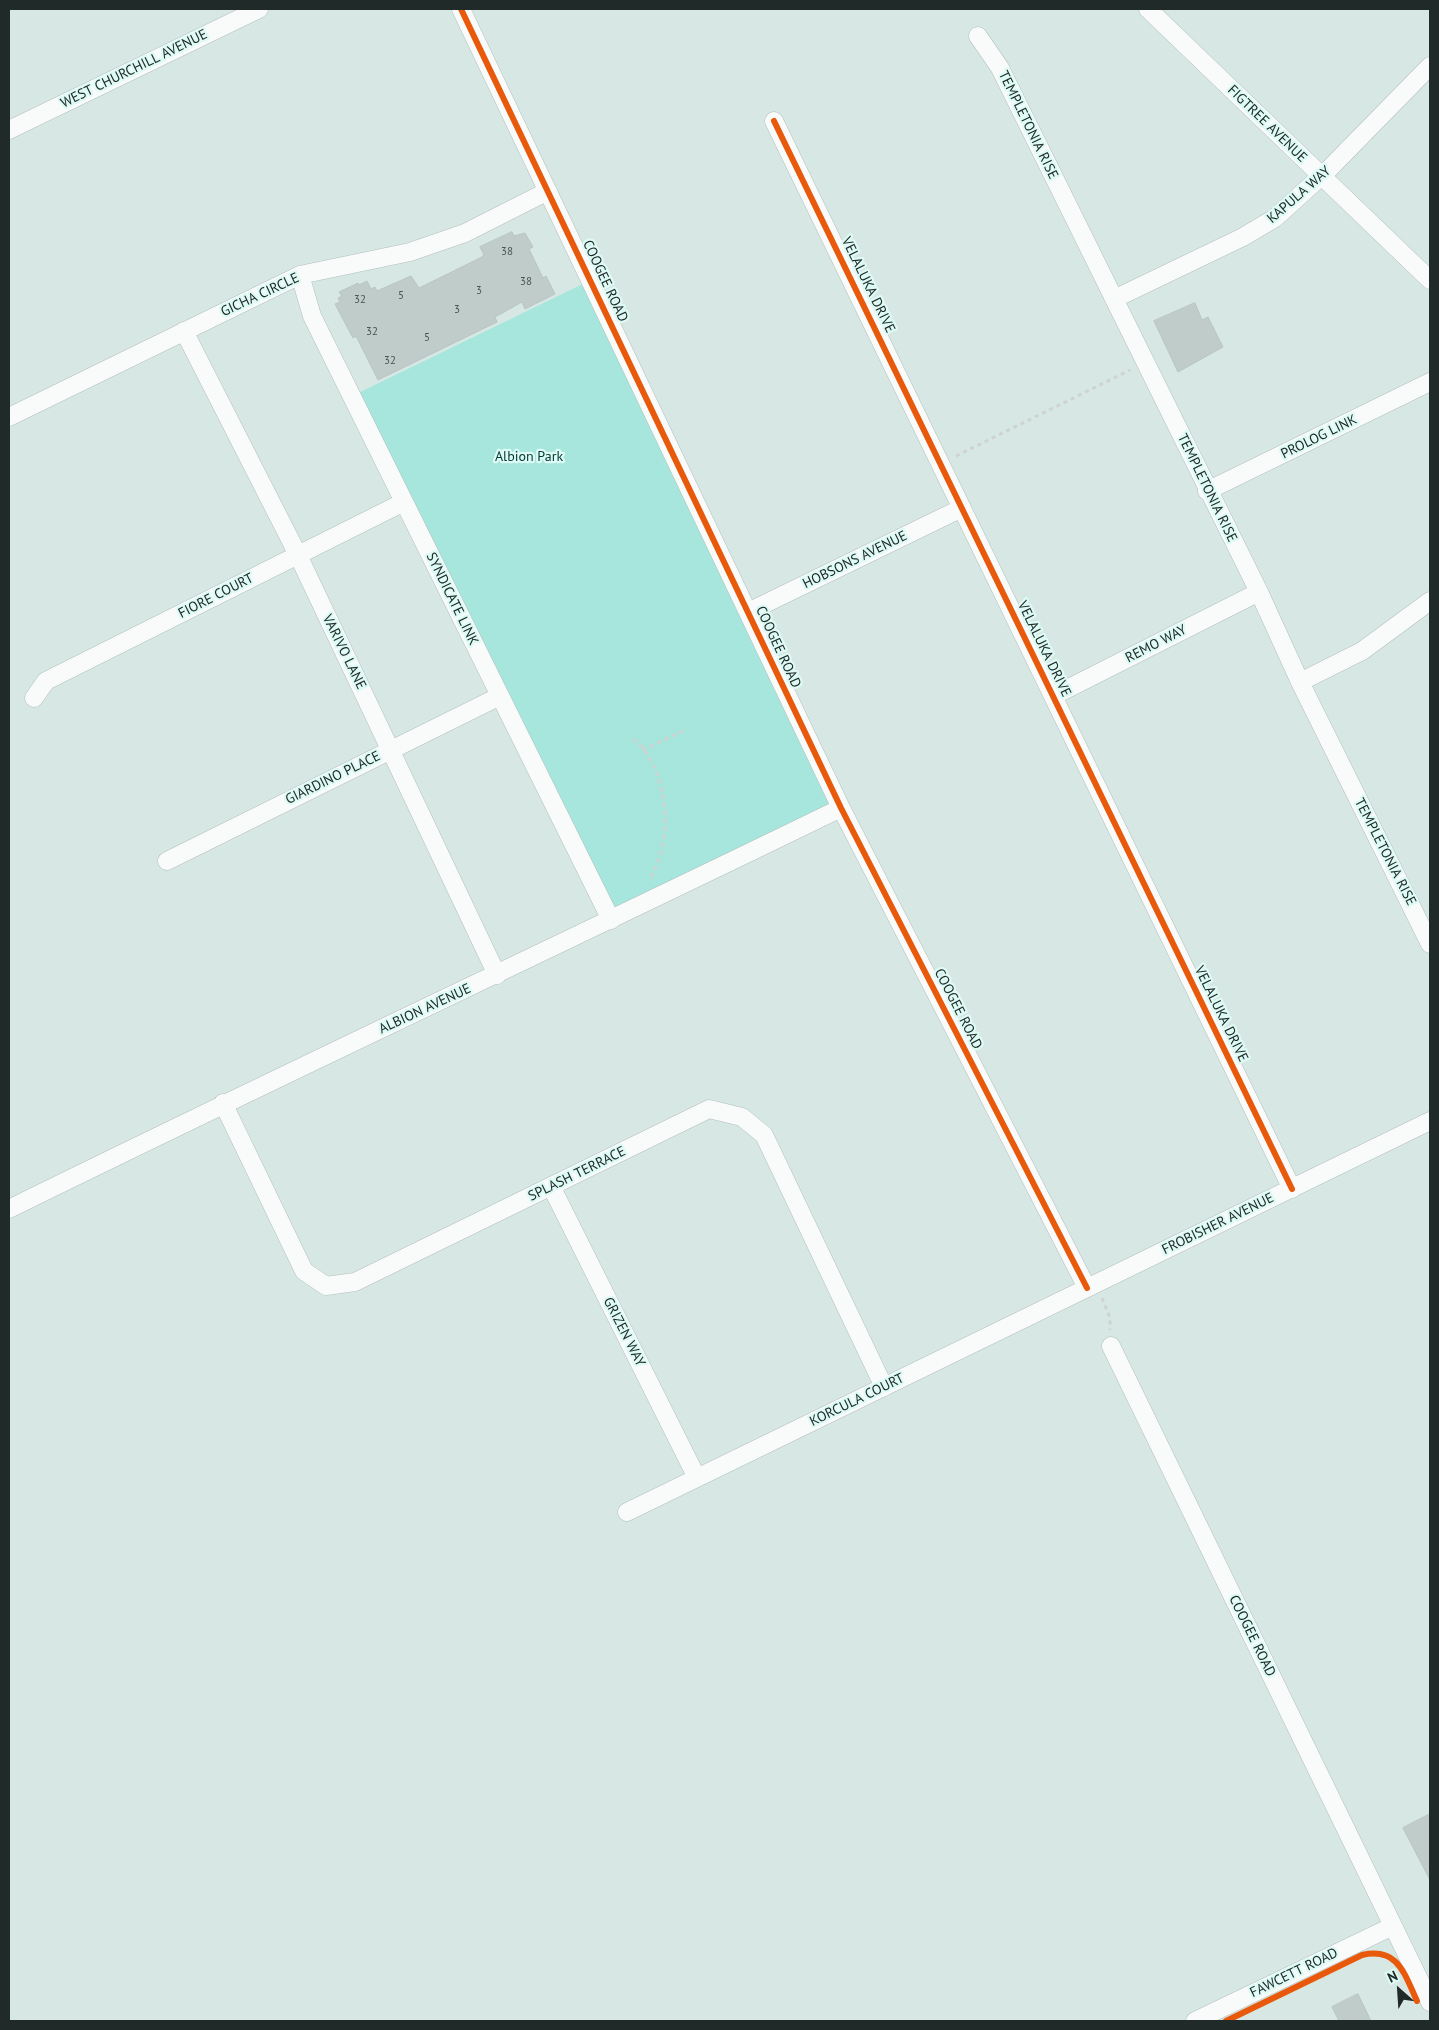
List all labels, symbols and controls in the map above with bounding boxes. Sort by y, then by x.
street label: WEST CHURCHILL AVENUE [58,26,210,112]
street label: TEMPLETONIA RISE [995,68,1061,182]
street label: FIGTREE AVENUE [1224,82,1310,166]
street label: KAPULA WAY [1264,163,1334,227]
street label: VELALUKA DRIVE [838,234,898,336]
street label: COOGEE ROAD [579,237,631,325]
house number: 38 [501,245,513,259]
street label: GICHA CIRCLE [218,270,302,320]
house number: 38 [520,275,532,289]
house number: 3 [476,284,482,298]
house number: 5 [398,289,404,303]
house number: 32 [354,293,366,307]
house number: 3 [454,303,460,317]
house number: 32 [366,325,378,339]
house number: 5 [424,331,430,345]
house number: 32 [384,354,396,368]
street label: PROLOG LINK [1278,411,1360,463]
street label: TEMPLETONIA RISE [1174,431,1240,545]
park label: Albion Park [495,449,563,465]
street label: HOBSONS AVENUE [800,527,910,593]
street label: SYNDICATE LINK [422,550,482,648]
street label: FIORE COURT [176,570,256,622]
street label: VELALUKA DRIVE [1014,598,1074,700]
street label: COOGEE ROAD [752,603,804,691]
street label: VARIVO LANE [319,612,369,692]
street label: REMO WAY [1123,621,1189,667]
street label: GIARDINO PLACE [283,748,383,808]
street label: TEMPLETONIA RISE [1351,795,1419,909]
street label: VELALUKA DRIVE [1191,963,1251,1065]
street label: COOGEE ROAD [930,966,986,1052]
street label: ALBION AVENUE [376,980,474,1038]
street label: SPLASH TERRACE [526,1143,628,1205]
street label: FROBISHER AVENUE [1159,1190,1277,1258]
street label: GRIZEN WAY [599,1295,649,1369]
street label: KORCULA COURT [807,1370,907,1430]
street label: COOGEE ROAD [1225,1593,1279,1679]
street label: FAWCETT ROAD [1247,1944,1341,2002]
north arrow [1374,1965,1424,2015]
text: N [1384,1966,1400,1987]

